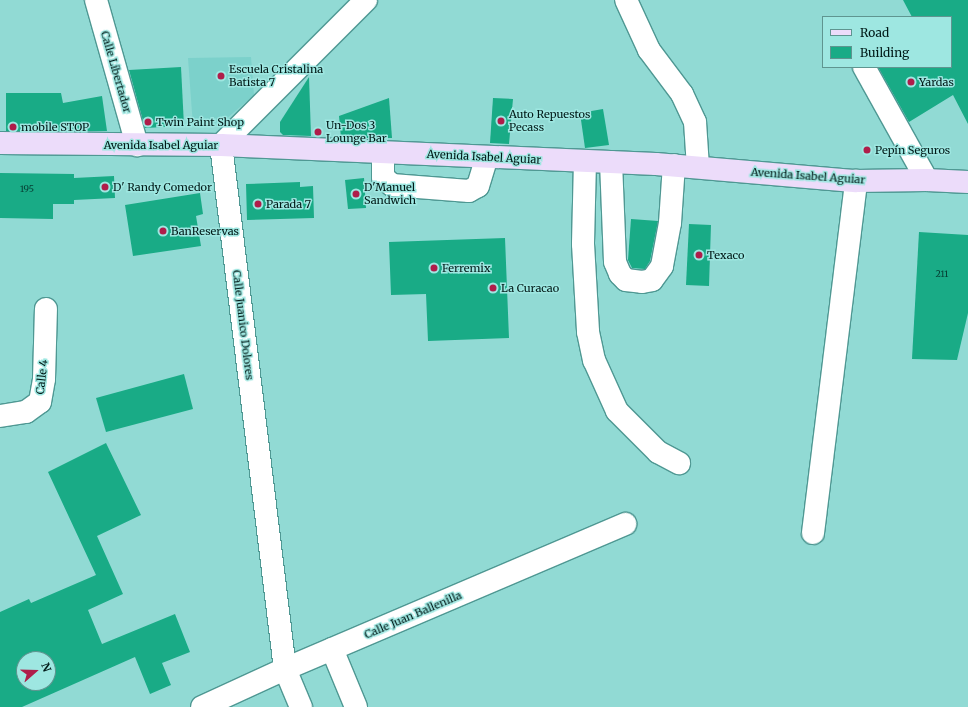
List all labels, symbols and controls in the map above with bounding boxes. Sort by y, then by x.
legend [822,16,952,68]
text: Road [860,25,889,40]
street label: Calle Libertador [98,30,134,114]
text: Building [860,45,909,60]
place label: Escuela Cristalina Batista 7 [229,63,323,89]
marker: Escuela Cristalina Batista 7 [216,71,226,81]
place label: Yardas [919,75,954,89]
marker: Yardas [906,77,916,87]
place label: Auto Repuestos Pecass [509,108,590,134]
place label: Twin Paint Shop [156,115,244,129]
marker: Auto Repuestos Pecass [496,116,506,126]
marker: Twin Paint Shop [143,117,153,127]
place label: Un-Dos 3 Lounge Bar [326,119,387,145]
place label: mobile STOP [21,120,89,134]
marker: mobile STOP [8,122,18,132]
marker: Un-Dos 3 Lounge Bar [313,127,323,137]
street label: Avenida Isabel Aguiar [104,138,218,152]
place label: Pepín Seguros [875,143,950,157]
marker: Pepín Seguros [862,145,872,155]
street label: Avenida Isabel Aguiar [426,147,542,167]
street label: Avenida Isabel Aguiar [750,165,866,187]
place label: D' Randy Comedor [113,180,212,194]
place label: D'Manuel Sandwich [364,181,416,207]
marker: D' Randy Comedor [100,182,110,192]
house number: 195 [20,184,34,194]
marker: D'Manuel Sandwich [351,189,361,199]
place label: Parada 7 [266,197,311,211]
marker: Parada 7 [253,199,263,209]
place label: BanReservas [171,224,239,238]
marker: BanReservas [158,226,168,236]
place label: Texaco [707,248,744,262]
marker: Texaco [694,250,704,260]
place label: Ferremix [442,261,490,275]
marker: Ferremix [429,263,439,273]
street label: Calle Juanico Dolores [230,269,256,381]
house number: 211 [936,269,948,279]
place label: La Curacao [501,281,559,295]
marker: La Curacao [488,283,498,293]
street label: Calle 4 [34,359,50,395]
street label: Calle Juan Ballenilla [362,589,464,641]
north arrow [16,651,56,691]
text: N [38,661,54,674]

